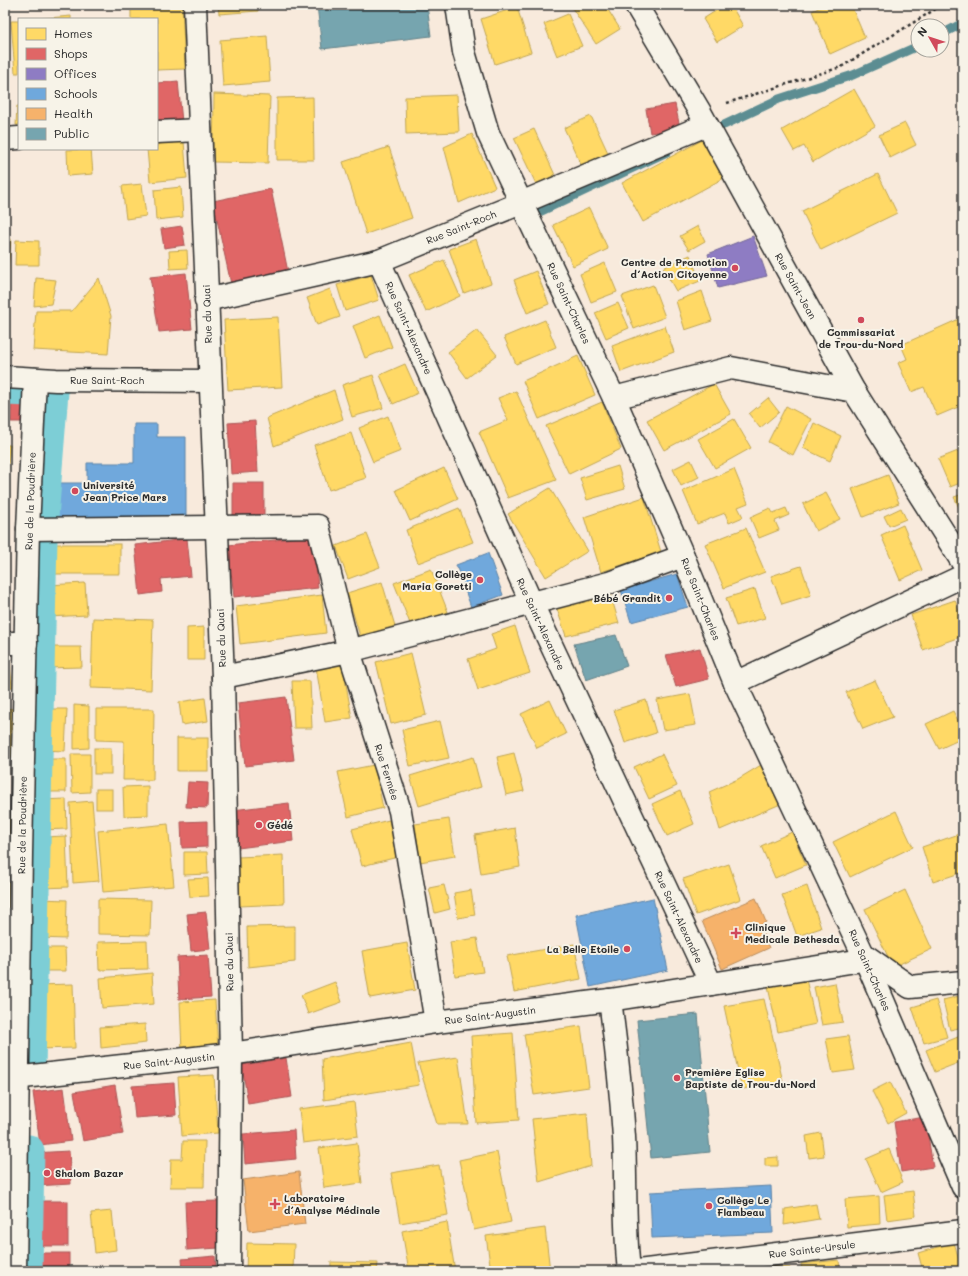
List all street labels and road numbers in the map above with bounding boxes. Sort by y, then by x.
street label: Rue Saint-Roch [424,206,498,247]
street label: Rue Saint-Jean [772,250,820,322]
street label: Rue Saint-Charles [544,260,594,346]
street label: Rue Saint-Alexandre [382,279,436,377]
street label: Rue du Quai [199,284,215,344]
street label: Rue Saint-Roch [70,373,144,387]
street label: Rue de la Poudrière [21,452,39,550]
street label: Rue Saint-Charles [678,556,724,643]
street label: Rue Saint-Alexandre [513,576,569,672]
street label: Rue du Quai [213,608,229,668]
street label: Rue Fermée [371,742,403,802]
street label: Rue de la Poudrière [14,776,30,874]
street label: Rue Saint-Alexandre [651,869,707,965]
street label: Rue Saint-Charles [846,927,894,1013]
street label: Rue du Quai [221,932,237,992]
street label: Rue Saint-Augustin [444,1002,536,1028]
street label: Rue Saint-Augustin [123,1049,215,1073]
street label: Rue Sainte-Ursule [768,1237,856,1261]

